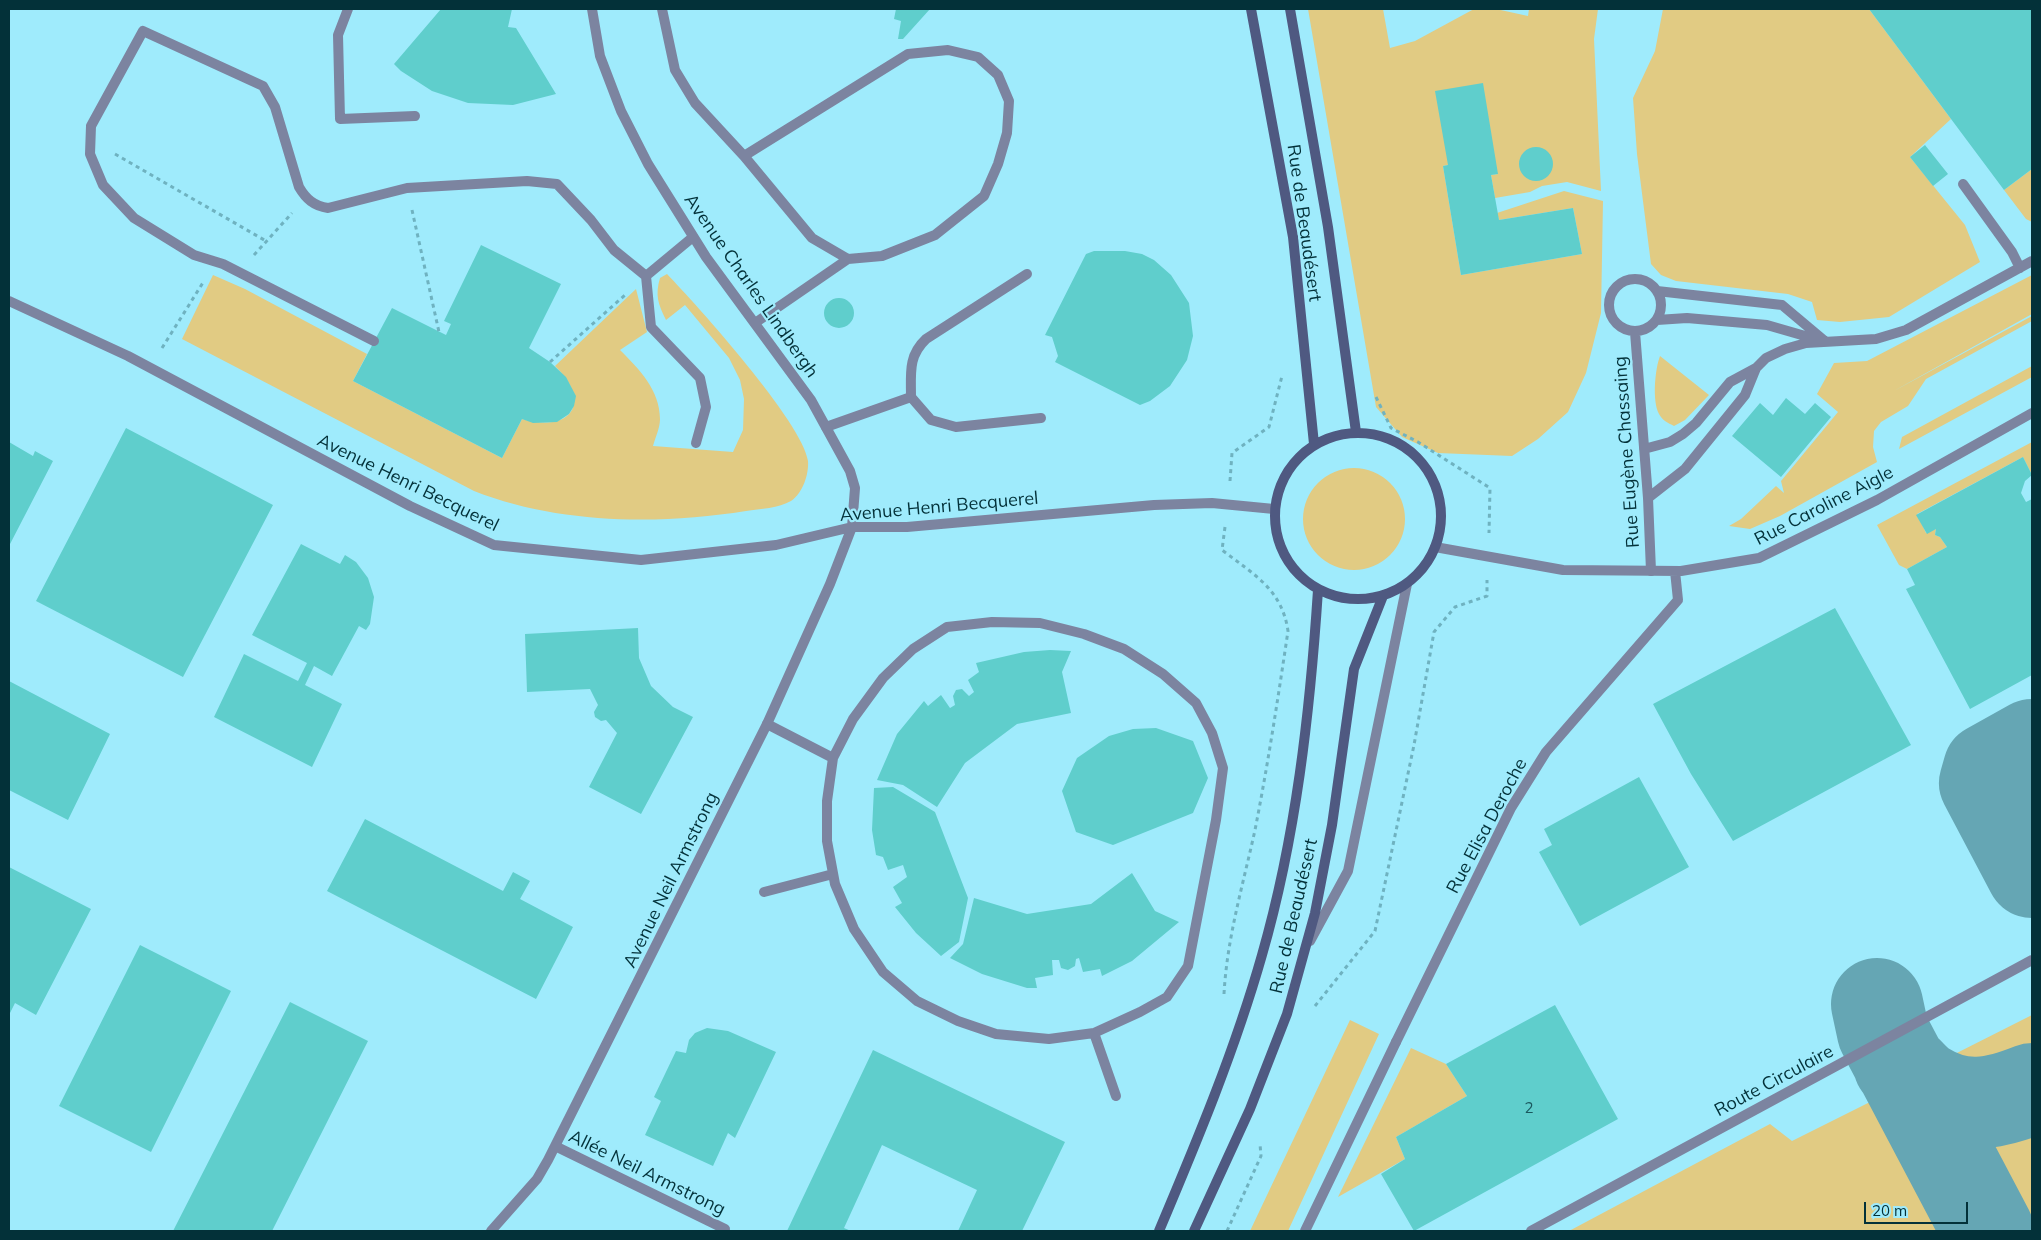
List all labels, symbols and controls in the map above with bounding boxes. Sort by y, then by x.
street label: Rue de Beaudésert [1282,143,1326,303]
street label: Avenue Charles Lindbergh [679,190,823,382]
street label: Rue Eugène Chassaing [1610,355,1644,549]
street label: Avenue Henri Becquerel [314,430,502,536]
street label: Rue Caroline Aigle [1751,462,1897,550]
street label: Avenue Henri Becquerel [839,488,1039,526]
street label: Rue Elisa Deroche [1442,755,1532,897]
street label: Avenue Neil Armstrong [619,789,723,971]
street label: Rue de Beaudésert [1266,836,1322,996]
street label: Route Circulaire [1711,1041,1837,1121]
house number: 2 [1525,1099,1533,1117]
street label: Allée Neil Armstrong [565,1126,729,1220]
scale bar [1866,1192,1970,1224]
text: 20 m [1872,1201,1907,1220]

